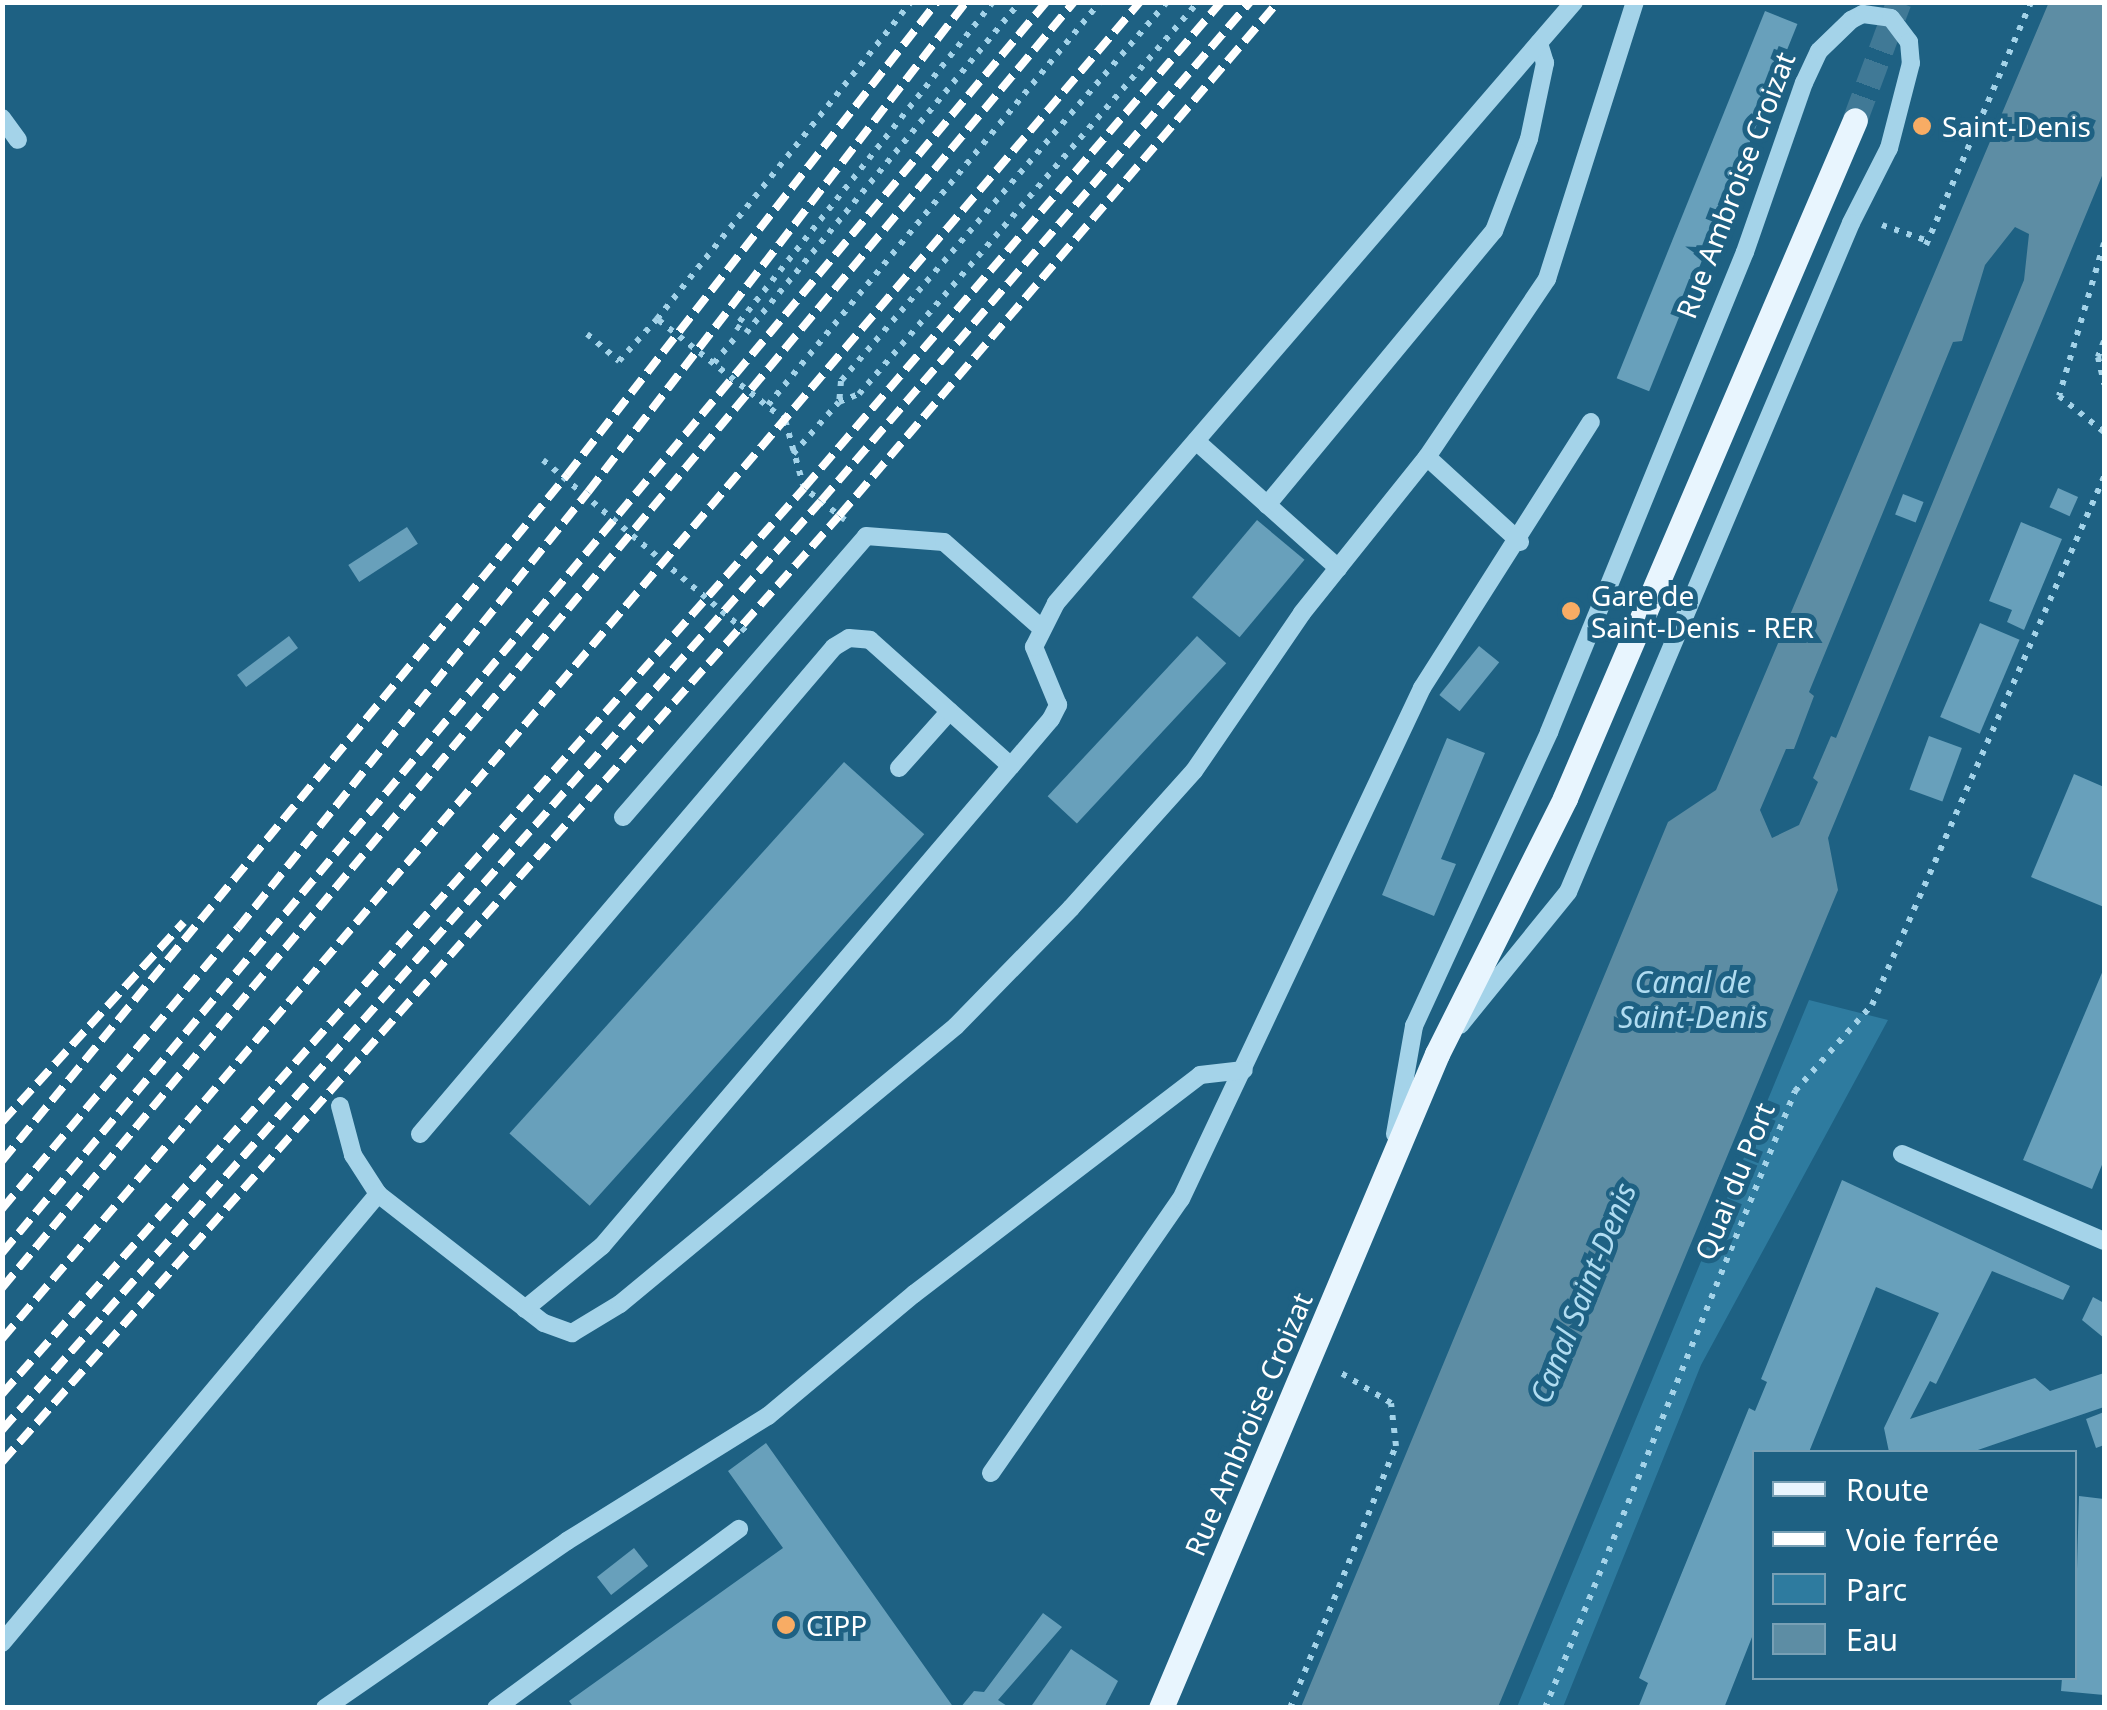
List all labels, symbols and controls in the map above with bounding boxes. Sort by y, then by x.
street label: Rue Ambroise Croizat [1669,47,1801,323]
place label: Saint-Denis [1942,109,2091,143]
marker: Saint-Denis [1911,115,1933,137]
place label: Gare de Saint-Denis - RER [1591,578,1814,644]
marker: Gare de Saint-Denis - RER [1560,600,1582,622]
water label: Canal de Saint-Denis [1618,964,1768,1034]
street label: Quai du Port [1687,1097,1781,1265]
water label: Canal Saint-Denis [1522,1178,1644,1408]
street label: Rue Ambroise Croizat [1177,1287,1319,1561]
legend [1752,1450,2077,1680]
text: Route [1846,1469,1929,1510]
text: Voie ferrée [1846,1519,1999,1560]
text: Parc [1846,1569,1907,1610]
place label: CIPP [806,1608,867,1642]
marker: CIPP [775,1614,797,1636]
text: Eau [1846,1619,1898,1660]

